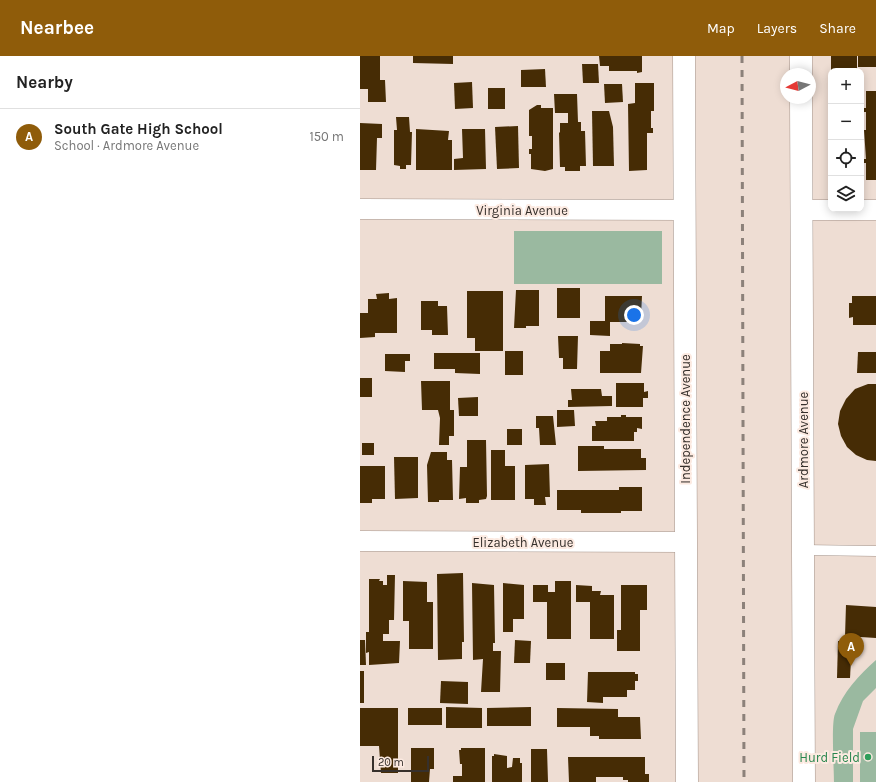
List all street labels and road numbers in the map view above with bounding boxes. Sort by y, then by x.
street label: Virginia Avenue [476,203,568,218]
street label: Independence Avenue [678,354,693,484]
street label: Ardmore Avenue [796,391,811,488]
street label: Elizabeth Avenue [472,535,574,550]

